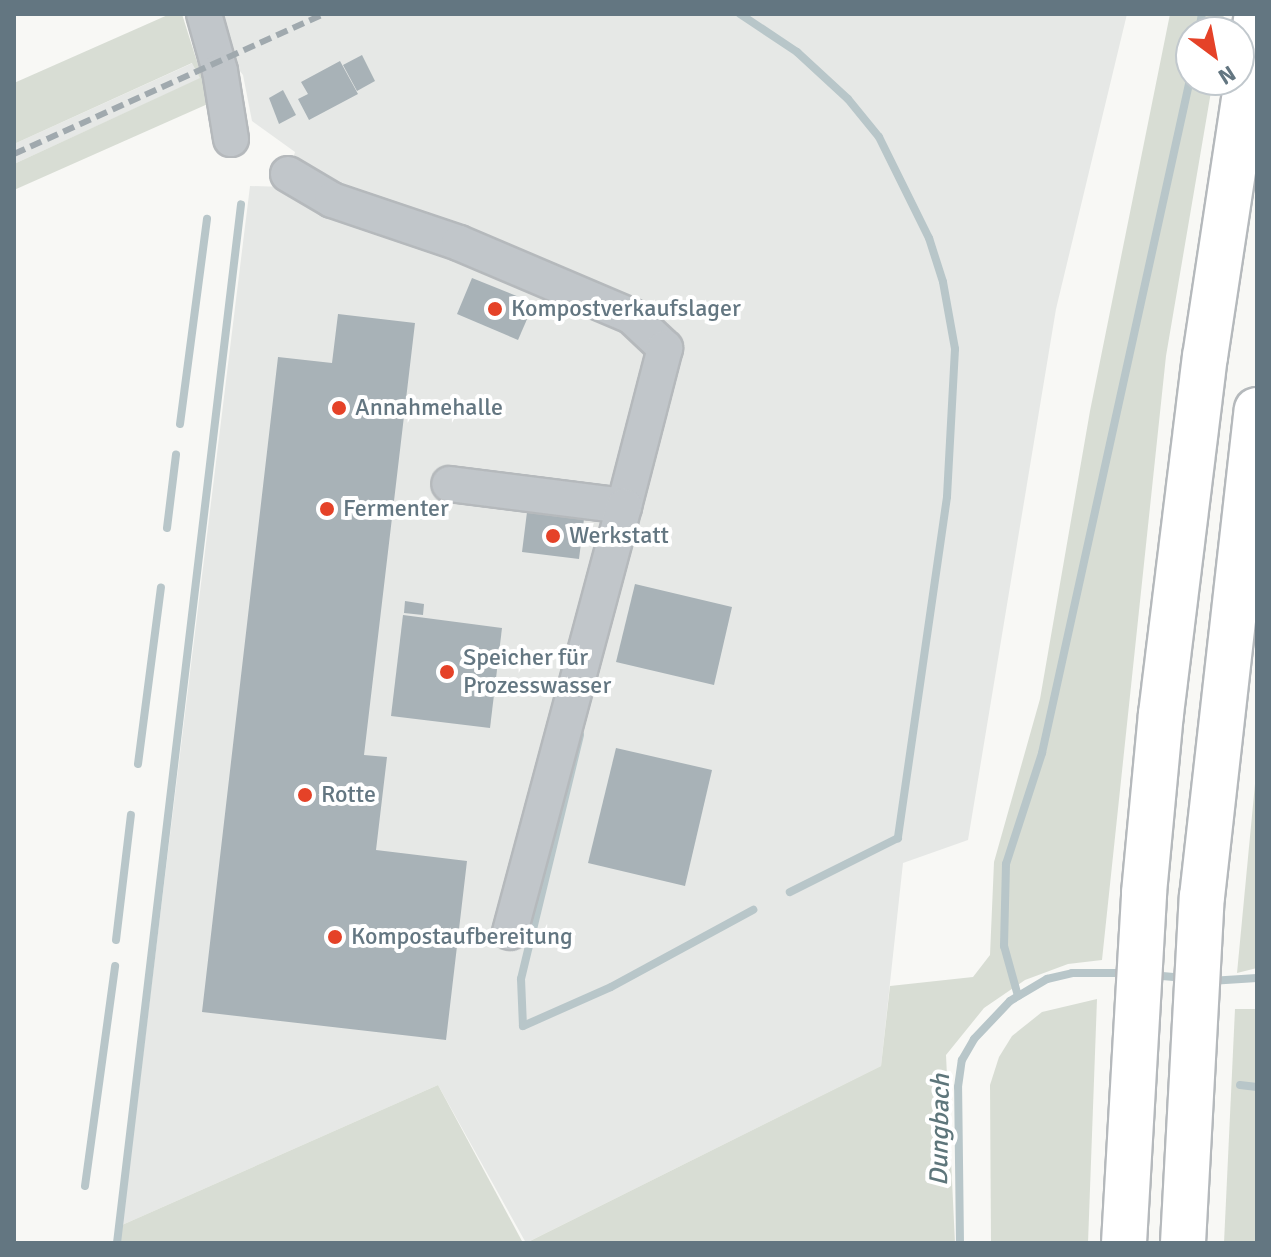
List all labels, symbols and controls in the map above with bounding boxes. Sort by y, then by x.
north arrow [1175,16,1255,96]
text: N [1213,60,1241,91]
place label: Kompostverkaufslager [511,295,741,323]
marker: Kompostverkaufslager [486,300,504,318]
place label: Annahmehalle [355,394,503,422]
marker: Annahmehalle [330,399,348,417]
place label: Fermenter [343,495,449,523]
marker: Fermenter [318,500,336,518]
place label: Werkstatt [569,522,669,550]
marker: Werkstatt [544,527,562,545]
place label: Speicher für Prozesswasser [463,644,611,700]
marker: Speicher für Prozesswasser [438,663,456,681]
place label: Rotte [321,781,376,809]
marker: Rotte [296,786,314,804]
place label: Kompostaufbereitung [351,923,573,951]
marker: Kompostaufbereitung [326,928,344,946]
water label: Dungbach [924,1074,958,1186]

